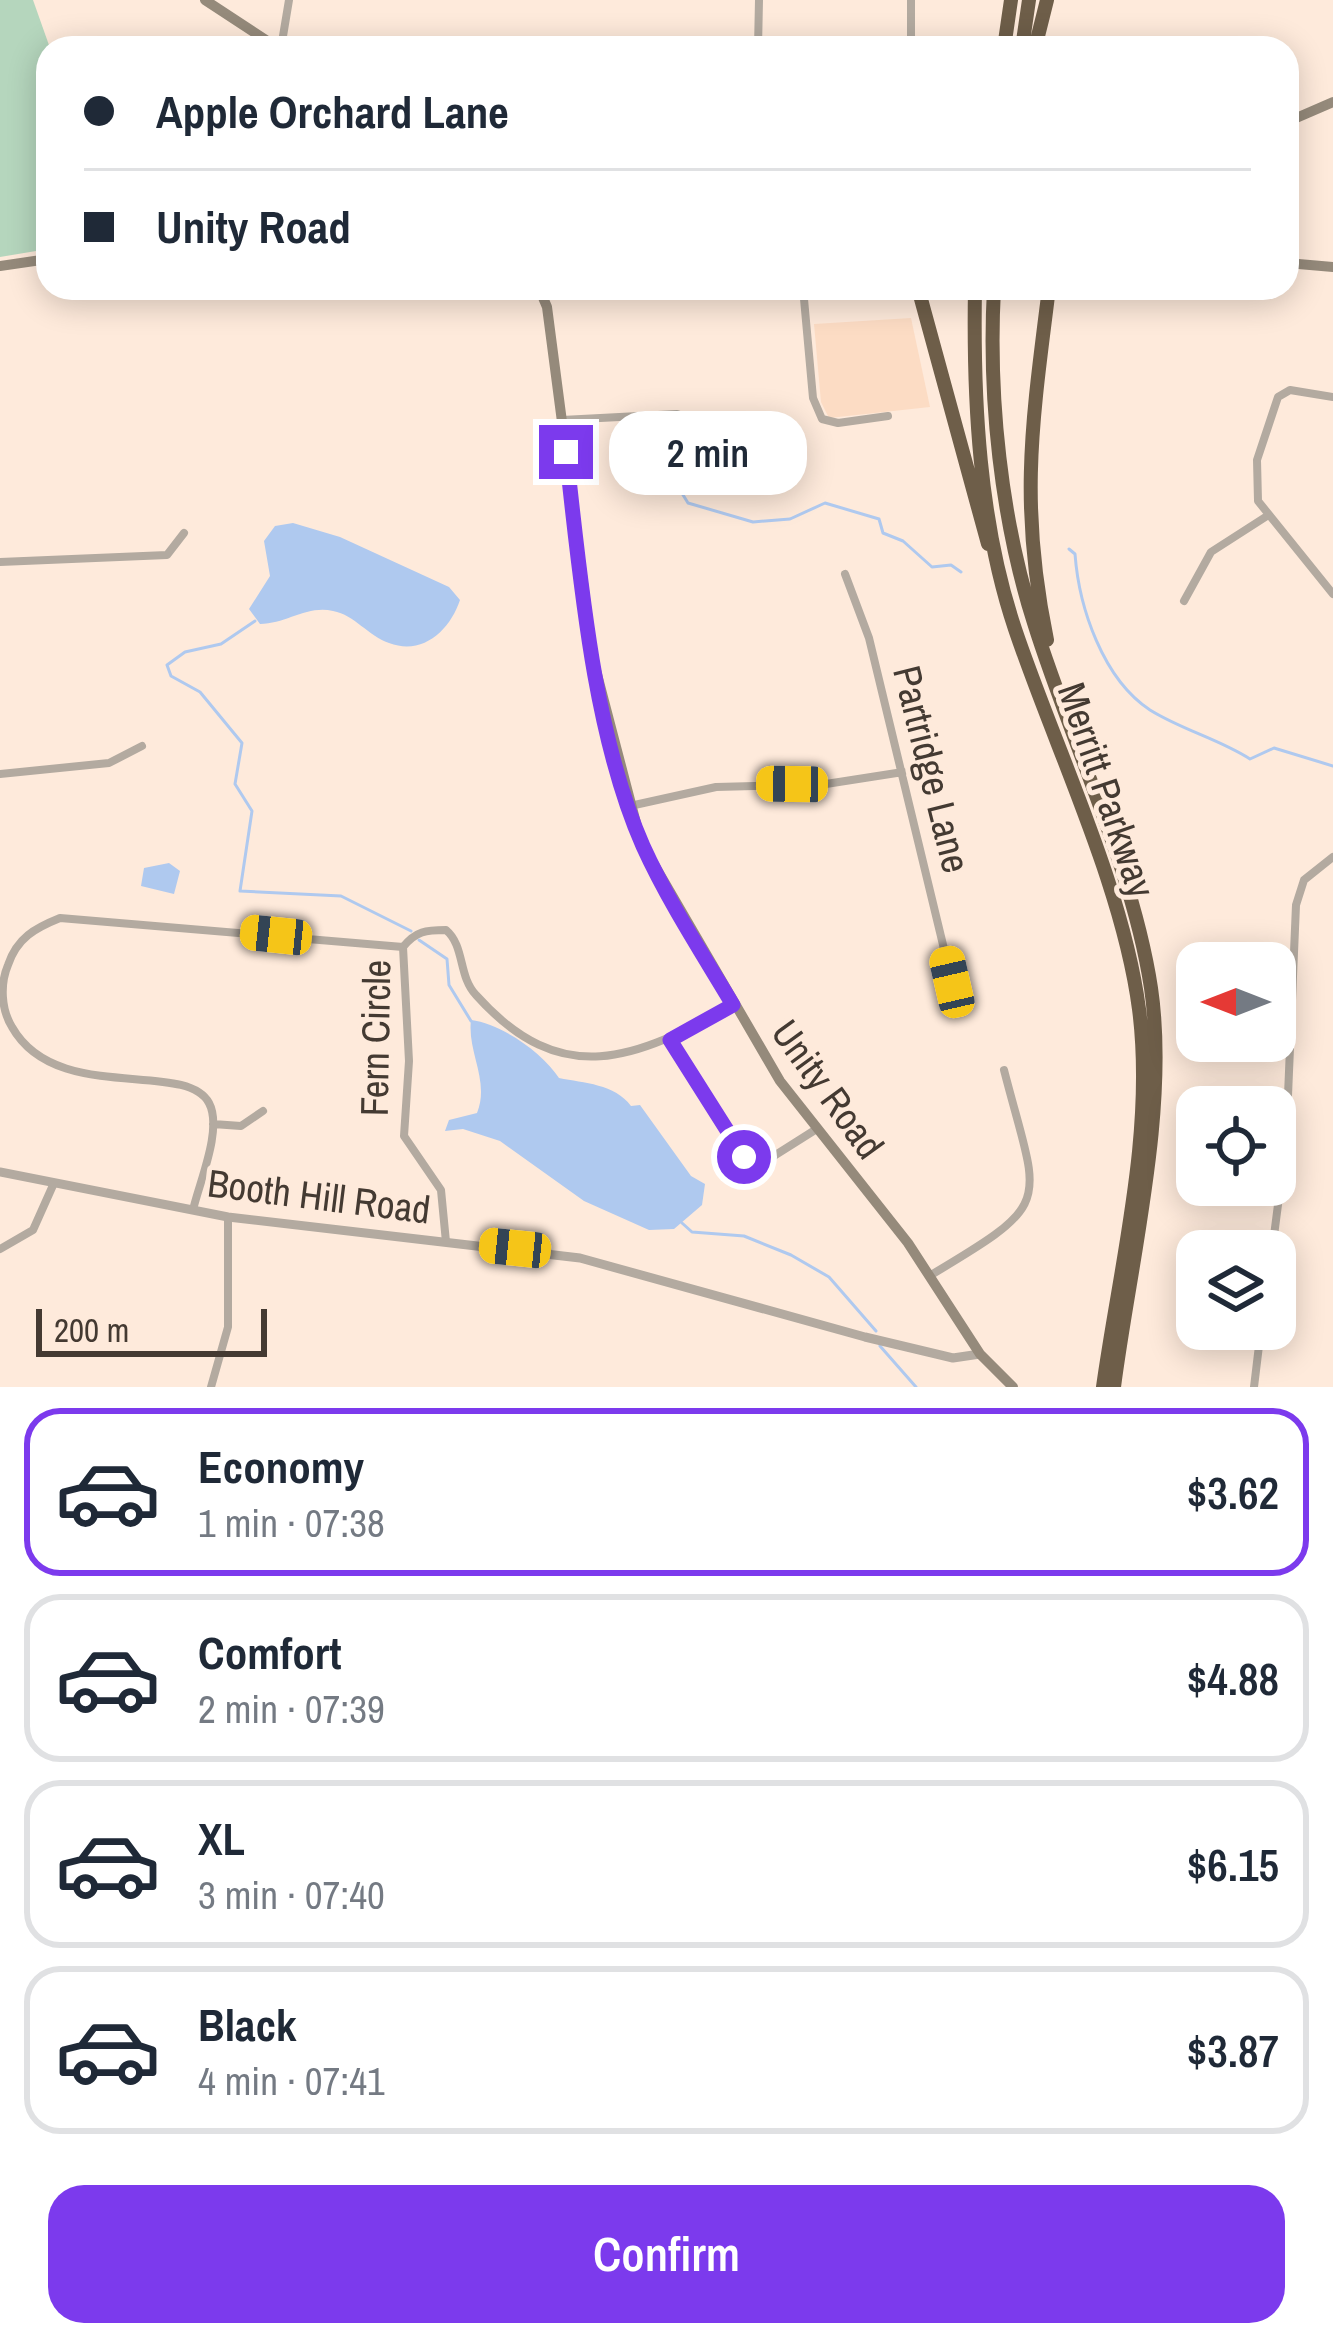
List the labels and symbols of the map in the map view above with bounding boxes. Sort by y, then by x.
callout: 2 min [608,410,806,494]
route end [539,425,593,479]
street label: Partridge Lane [881,660,983,878]
street label: Merritt Parkway [1046,676,1168,904]
car [756,765,828,803]
car [238,913,314,957]
north arrow [1176,942,1296,1062]
car [926,943,978,1021]
street label: Fern Circle [348,959,402,1117]
street label: Unity Road [760,1009,896,1169]
route start [717,1130,771,1184]
street label: Booth Hill Road [205,1157,433,1235]
car [477,1226,553,1270]
scale bar [36,1303,267,1356]

